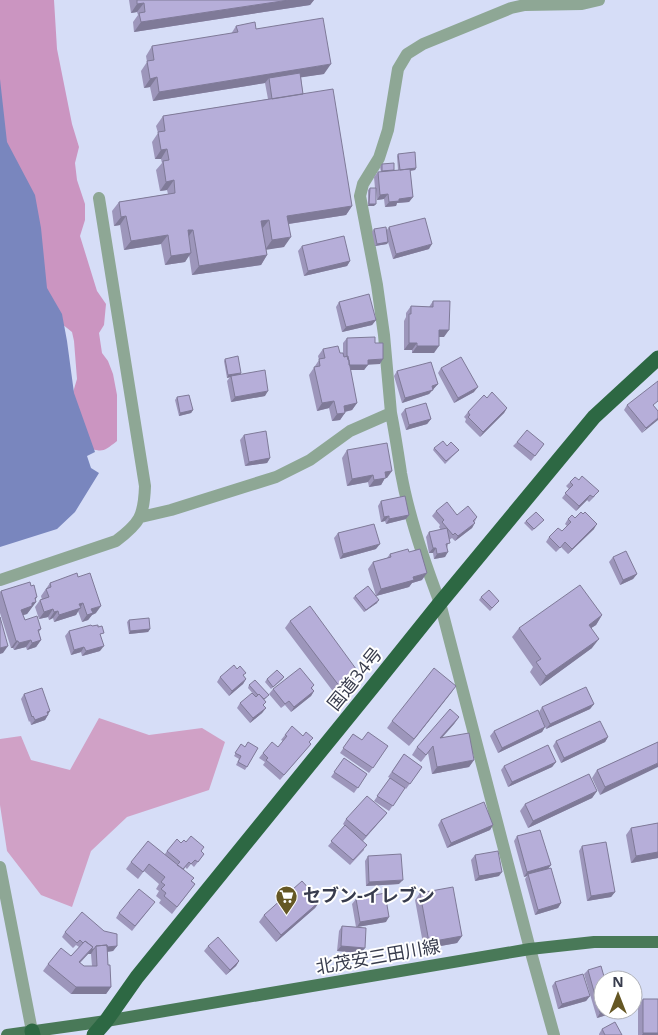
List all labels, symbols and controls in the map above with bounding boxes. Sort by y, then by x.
street label: 国道34号 [321,642,387,715]
place label: セブン-イレブン [303,883,435,907]
supermarket icon: セブン-イレブン [275,884,299,915]
street label: 北茂安三田川線 [314,933,442,979]
north arrow [593,970,643,1020]
text: N [612,972,624,991]

